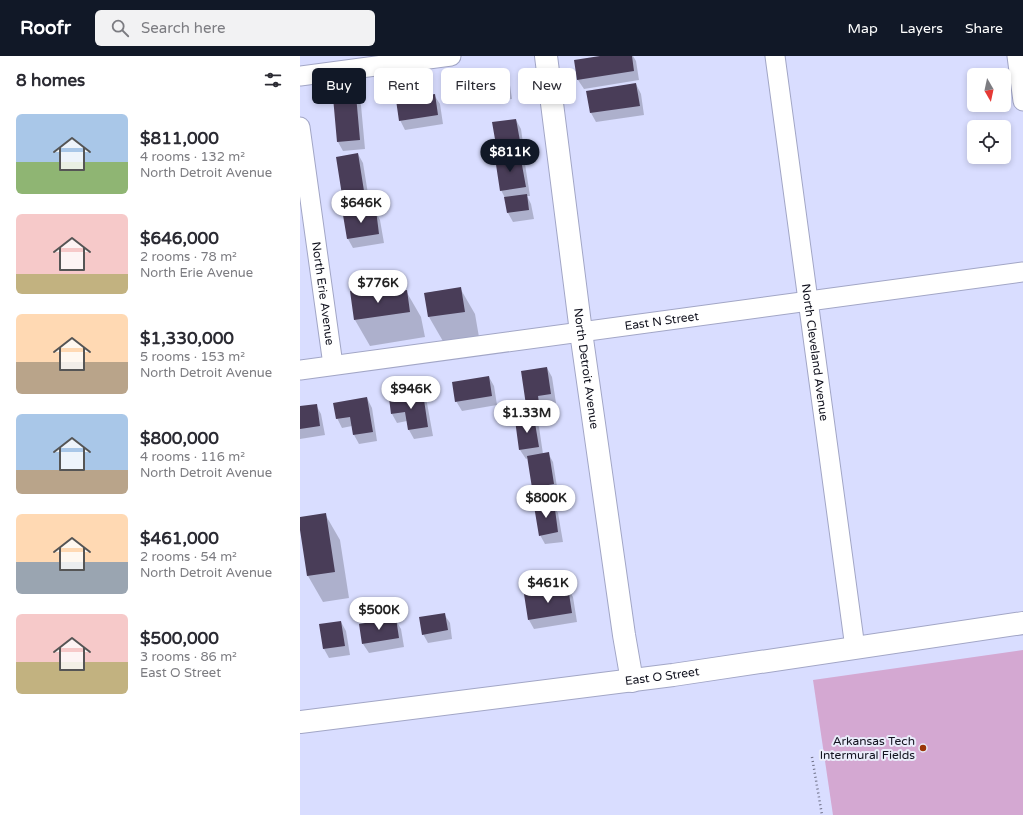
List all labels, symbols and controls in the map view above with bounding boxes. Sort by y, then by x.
search box [95,10,375,46]
text: Roofr [20,17,71,39]
icon: search [109,17,131,39]
text: Search here [141,19,225,37]
text: Map [848,20,878,37]
text: Layers [900,20,943,37]
text: Share [965,20,1003,37]
chip: Buy [312,68,366,104]
chip: Rent [374,68,433,104]
chip: Filters [441,68,510,104]
chip: New [518,68,576,104]
north arrow [967,68,1011,112]
map controls [967,68,1011,164]
icon: filters [262,69,284,91]
text: 8 homes [16,70,85,91]
button: locate [967,120,1011,164]
text: $811,000 [140,128,219,149]
icon: home [48,130,96,178]
pin: $811K [482,139,538,173]
text: $811K [489,144,531,160]
text: 4 rooms · 132 m² [140,149,245,165]
text: North Detroit Avenue [140,165,272,181]
pin: $646K [333,190,389,224]
text: $646K [340,195,382,211]
text: $646,000 [140,228,219,249]
icon: home [48,230,96,278]
street label: North Erie Avenue [309,241,337,346]
text: 2 rooms · 78 m² [140,249,237,265]
text: North Erie Avenue [140,265,253,281]
pin: $776K [350,270,406,304]
text: $776K [357,275,399,291]
street label: North Cleveland Avenue [799,283,831,422]
street label: North Detroit Avenue [571,307,602,430]
street label: East N Street [624,309,700,333]
text: $1,330,000 [140,328,234,349]
icon: home [48,330,96,378]
text: 5 rooms · 153 m² [140,349,245,365]
text: North Detroit Avenue [140,365,272,381]
pin: $946K [383,376,439,410]
text: $946K [390,381,432,397]
pin: $1.33M [494,400,560,434]
text: $1.33M [503,405,551,421]
text: $800,000 [140,428,219,449]
icon: home [48,430,96,478]
text: 4 rooms · 116 m² [140,449,245,465]
text: North Detroit Avenue [140,465,272,481]
pin: $800K [518,485,574,519]
text: $800K [525,490,567,506]
text: $461,000 [140,528,219,549]
icon: home [48,530,96,578]
text: 2 rooms · 54 m² [140,549,237,565]
text: North Detroit Avenue [140,565,272,581]
pin: $461K [520,570,576,604]
text: $461K [527,575,569,591]
pin: $500K [351,597,407,631]
text: $500K [358,602,400,618]
text: $500,000 [140,628,219,649]
icon: home [48,630,96,678]
text: 3 rooms · 86 m² [140,649,237,665]
street label: East O Street [624,664,701,688]
text: East O Street [140,665,221,681]
place label: Arkansas Tech Intermural Fields [820,734,915,762]
marker: Arkansas Tech Intermural Fields [918,743,928,753]

